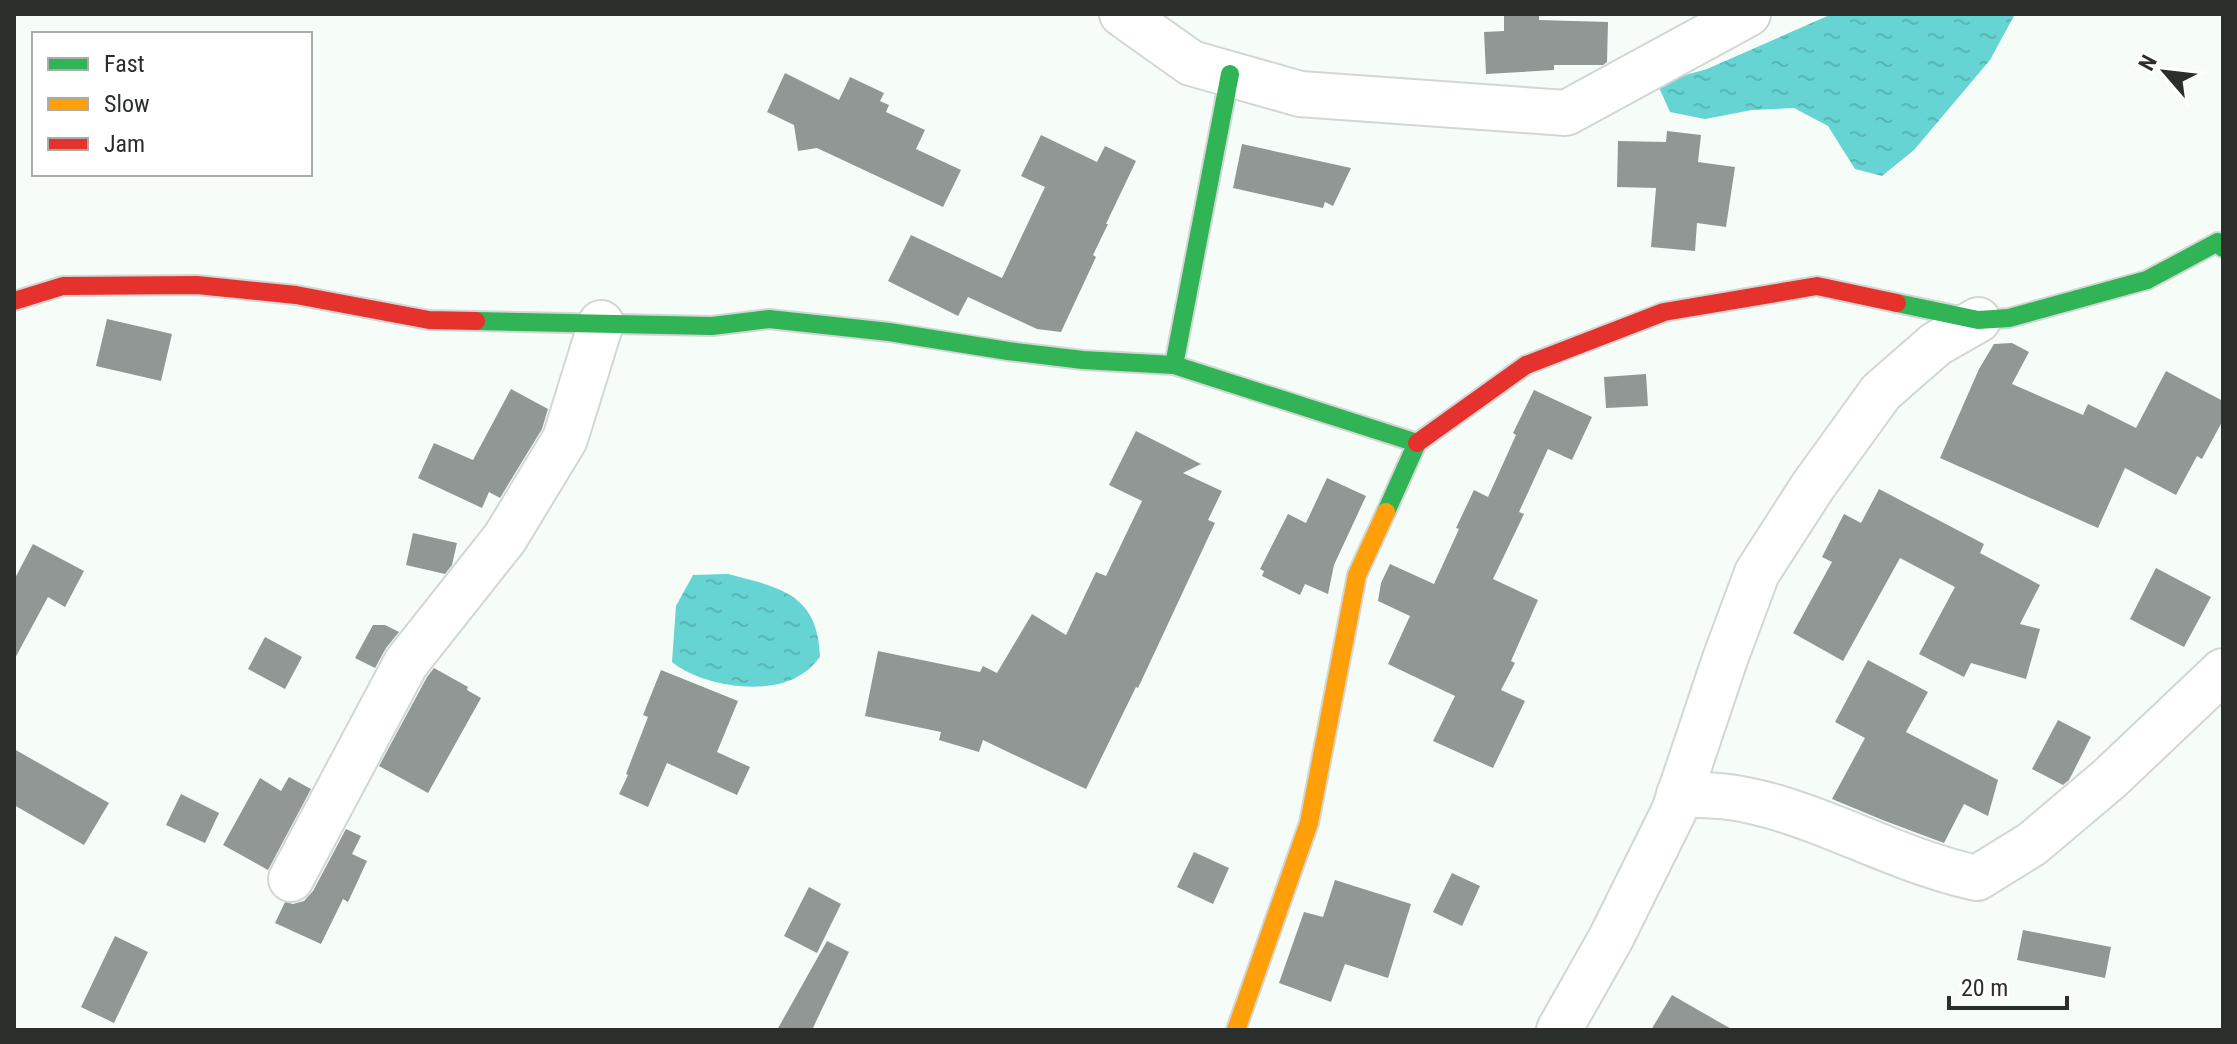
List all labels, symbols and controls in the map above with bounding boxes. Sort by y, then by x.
legend [32,32,312,176]
north arrow [2125,32,2205,112]
text: Fast [104,50,145,78]
text: N [2134,51,2162,75]
text: Slow [104,90,150,118]
text: Jam [104,130,145,158]
scale bar [1949,960,2067,1010]
text: 20 m [1961,974,2008,1002]

